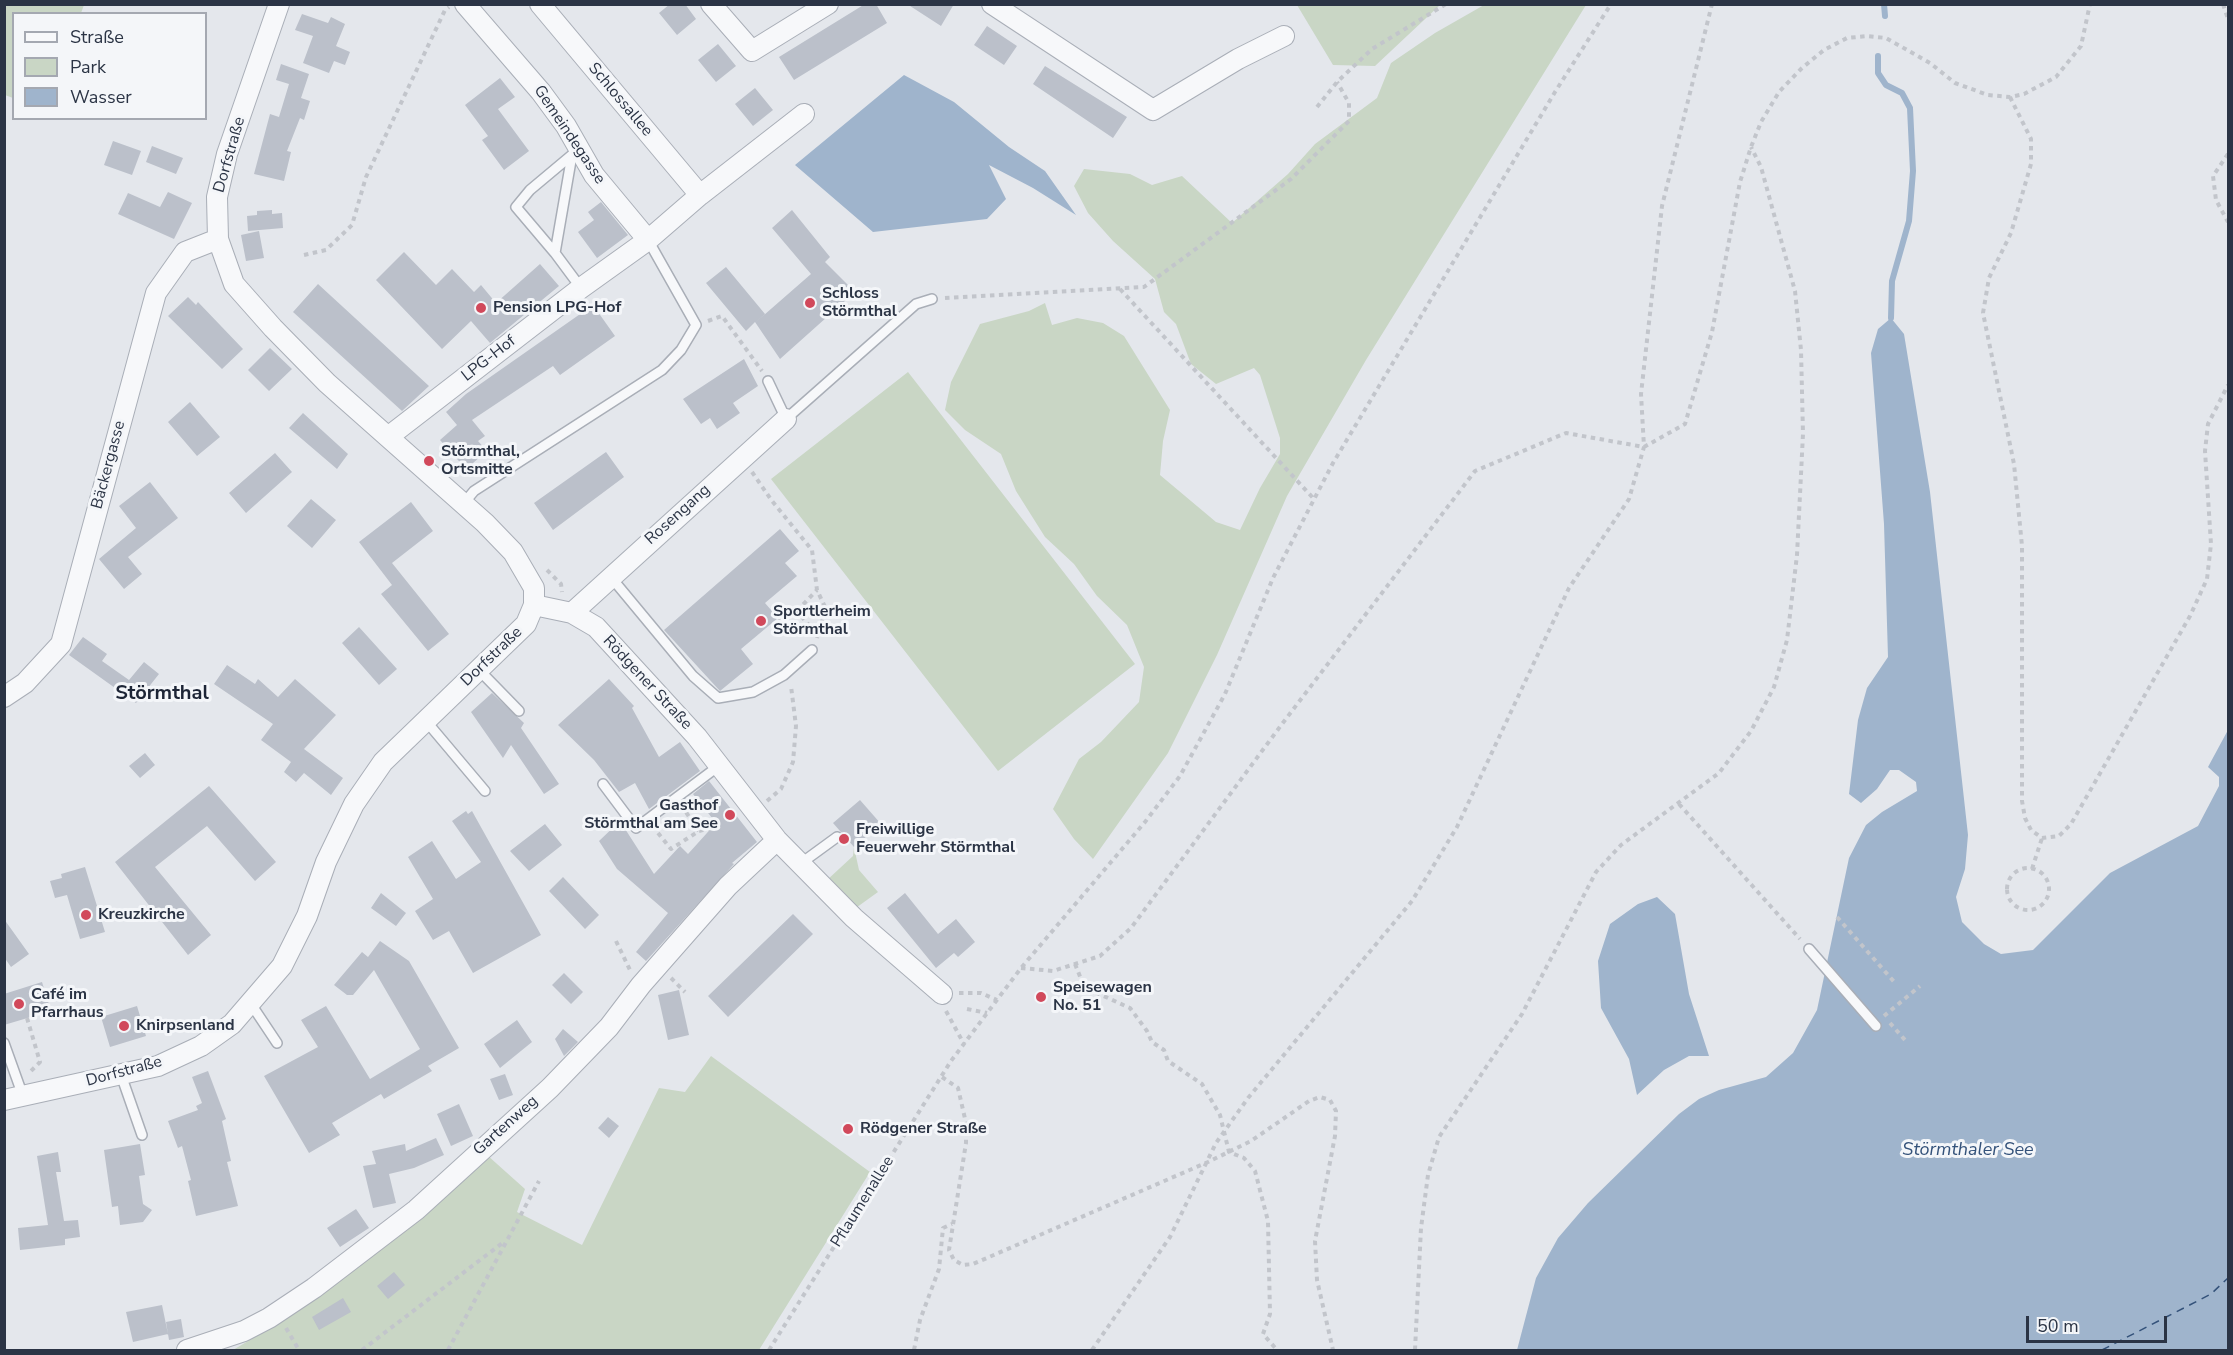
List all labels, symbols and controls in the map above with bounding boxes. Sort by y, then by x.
legend [12,12,207,120]
text: Straße [70,25,124,49]
text: Park [70,55,106,79]
street label: Schlossallee [584,59,656,141]
street label: Gemeindegasse [529,82,609,188]
text: Wasser [70,85,132,109]
street label: Dorfstraße [210,115,250,195]
place label: Schloss Störmthal [822,284,897,322]
marker: Schloss Störmthal [803,296,817,310]
place label: Pension LPG-Hof [493,298,621,318]
marker: Pension LPG-Hof [474,301,488,315]
street label: LPG-Hof [458,332,520,386]
street label: Bäckergasse [88,419,130,511]
place label: Störmthal, Ortsmitte [441,442,520,480]
marker: Störmthal, Ortsmitte [422,454,436,468]
street label: Rosengang [641,481,715,549]
place label: Sportlerheim Störmthal [773,602,871,640]
marker: Sportlerheim Störmthal [754,614,768,628]
street label: Dorfstraße [457,623,527,691]
street label: Rödgener Straße [598,632,696,734]
district label: Störmthal [115,682,209,706]
place label: Gasthof Störmthal am See [584,796,718,834]
marker: Gasthof Störmthal am See [723,808,737,822]
place label: Freiwillige Feuerwehr Störmthal [856,820,1015,858]
marker: Freiwillige Feuerwehr Störmthal [837,832,851,846]
place label: Kreuzkirche [98,905,185,925]
marker: Kreuzkirche [79,908,93,922]
place label: Speisewagen No. 51 [1053,978,1152,1016]
place label: Café im Pfarrhaus [31,985,104,1023]
marker: Speisewagen No. 51 [1034,990,1048,1004]
marker: Café im Pfarrhaus [12,997,26,1011]
place label: Knirpsenland [136,1016,235,1036]
marker: Knirpsenland [117,1019,131,1033]
street label: Dorfstraße [84,1053,164,1091]
street label: Gartenweg [470,1092,542,1160]
place label: Rödgener Straße [860,1119,987,1139]
marker: Rödgener Straße [841,1122,855,1136]
water label: Störmthaler See [1902,1140,2034,1162]
street label: Pflaumenallee [827,1153,899,1251]
scale bar [2029,1304,2170,1342]
text: 50 m [2037,1314,2079,1338]

